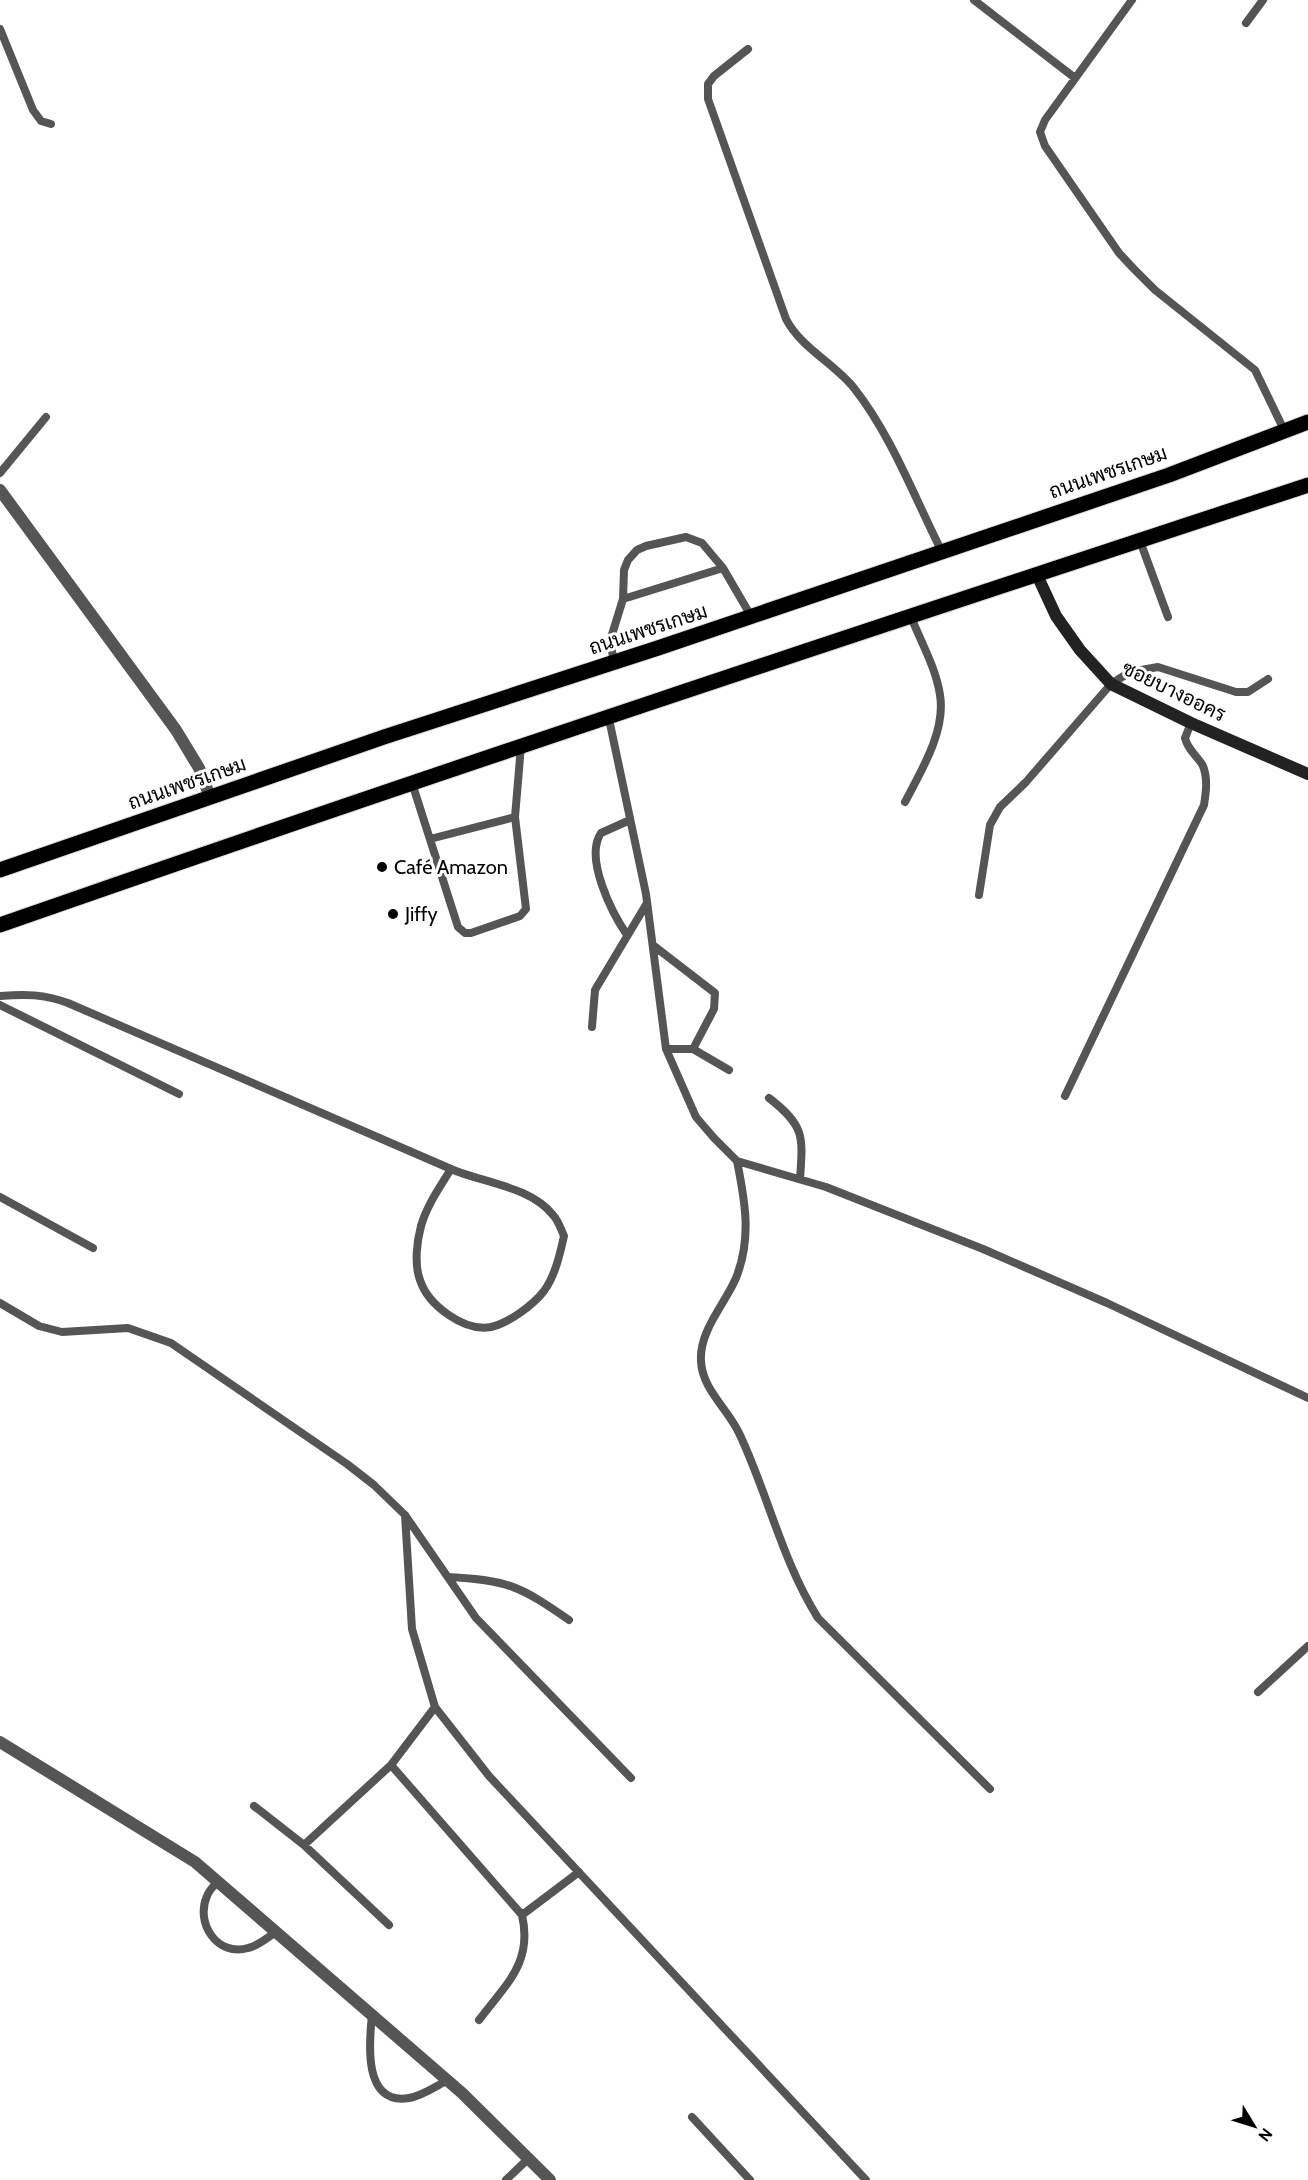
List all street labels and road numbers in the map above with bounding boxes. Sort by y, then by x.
street label: ถนนเพชรเกษม [1046,441,1170,503]
street label: ถนนเพชรเกษม [586,599,710,659]
street label: ซอยบางออคร [1118,656,1230,726]
street label: ถนนเพชรเกษม [125,752,249,814]

